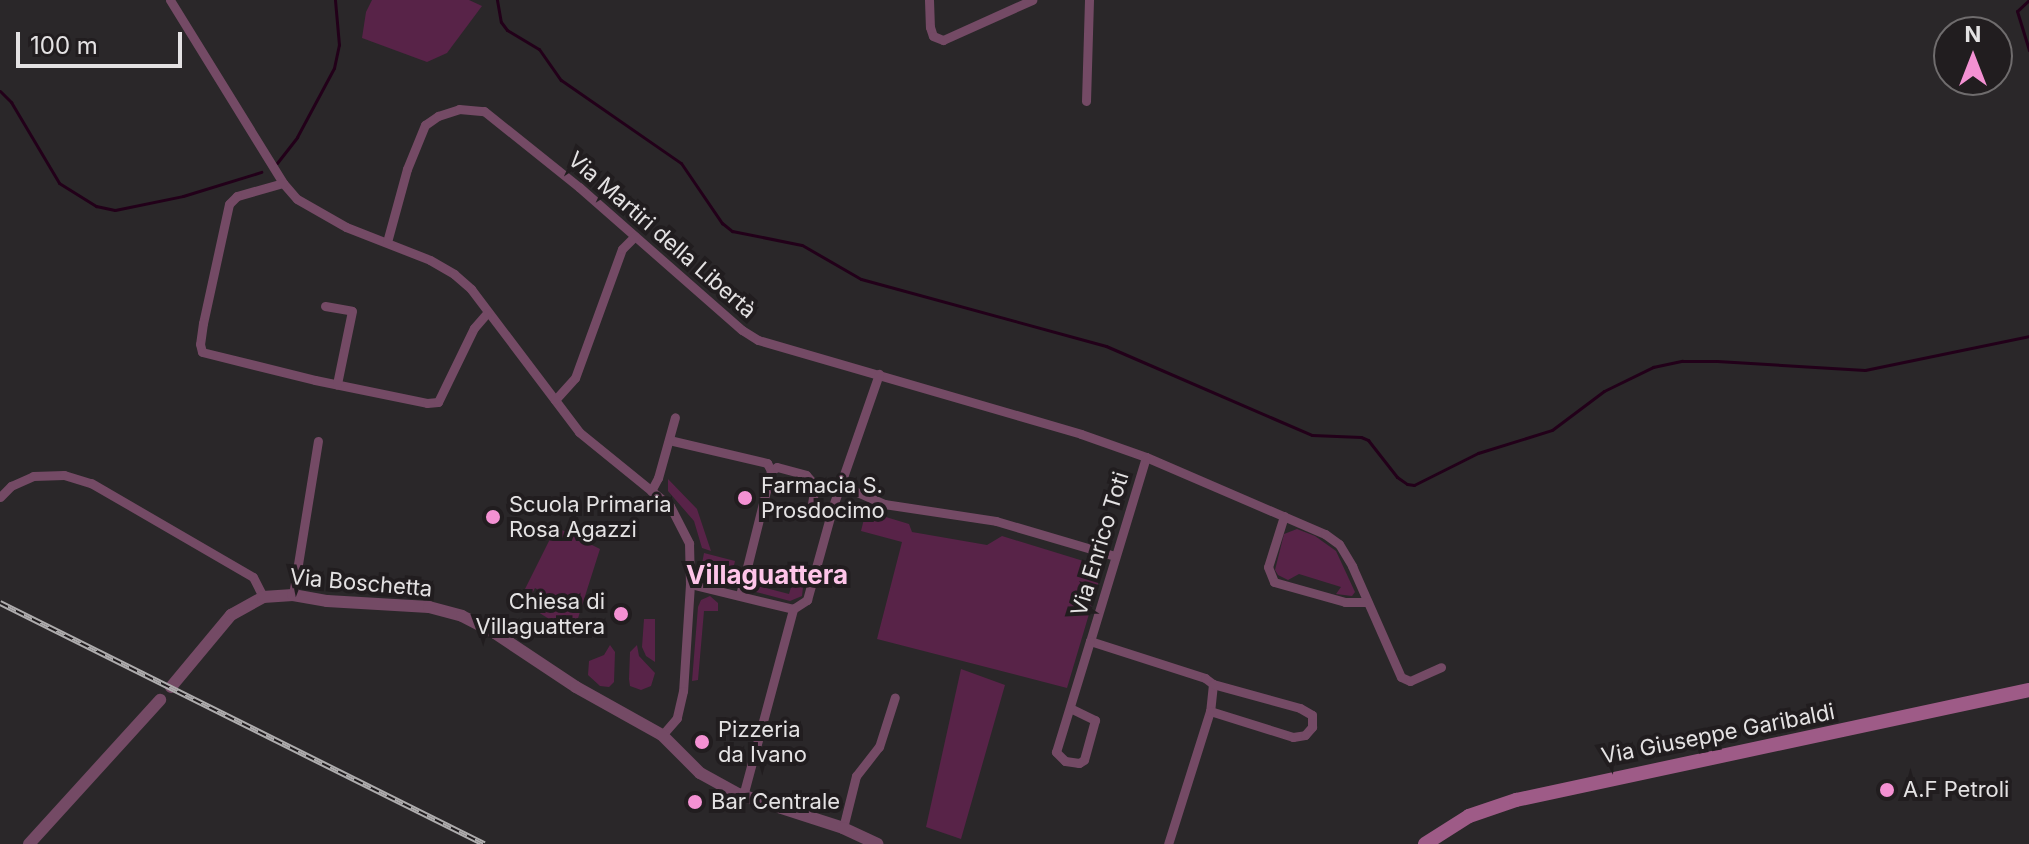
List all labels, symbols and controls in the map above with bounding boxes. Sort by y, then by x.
scale bar [20,16,186,66]
north arrow [1933,16,2013,96]
text: N [1965,21,1981,47]
text: 100 m [30,31,98,60]
street label: Via Martiri della Libertà [563,146,761,324]
street label: Via Enrico Toti [1066,469,1134,619]
place label: Farmacia S. Prosdocimo [761,472,885,524]
marker: Farmacia S. Prosdocimo [736,489,754,507]
place label: Scuola Primaria Rosa Agazzi [509,491,672,542]
marker: Scuola Primaria Rosa Agazzi [484,508,502,526]
district label: Villaguattera [686,559,848,591]
street label: Via Boschetta [289,564,433,602]
place label: Chiesa di Villaguattera [476,588,605,640]
marker: Chiesa di Villaguattera [612,605,630,623]
street label: Via Giuseppe Garibaldi [1599,698,1837,770]
place label: Pizzeria da Ivano [718,716,807,768]
marker: Pizzeria da Ivano [693,733,711,751]
place label: A.F Petroli [1903,777,2009,803]
marker: A.F Petroli [1878,781,1896,799]
place label: Bar Centrale [711,789,840,815]
marker: Bar Centrale [686,793,704,811]

